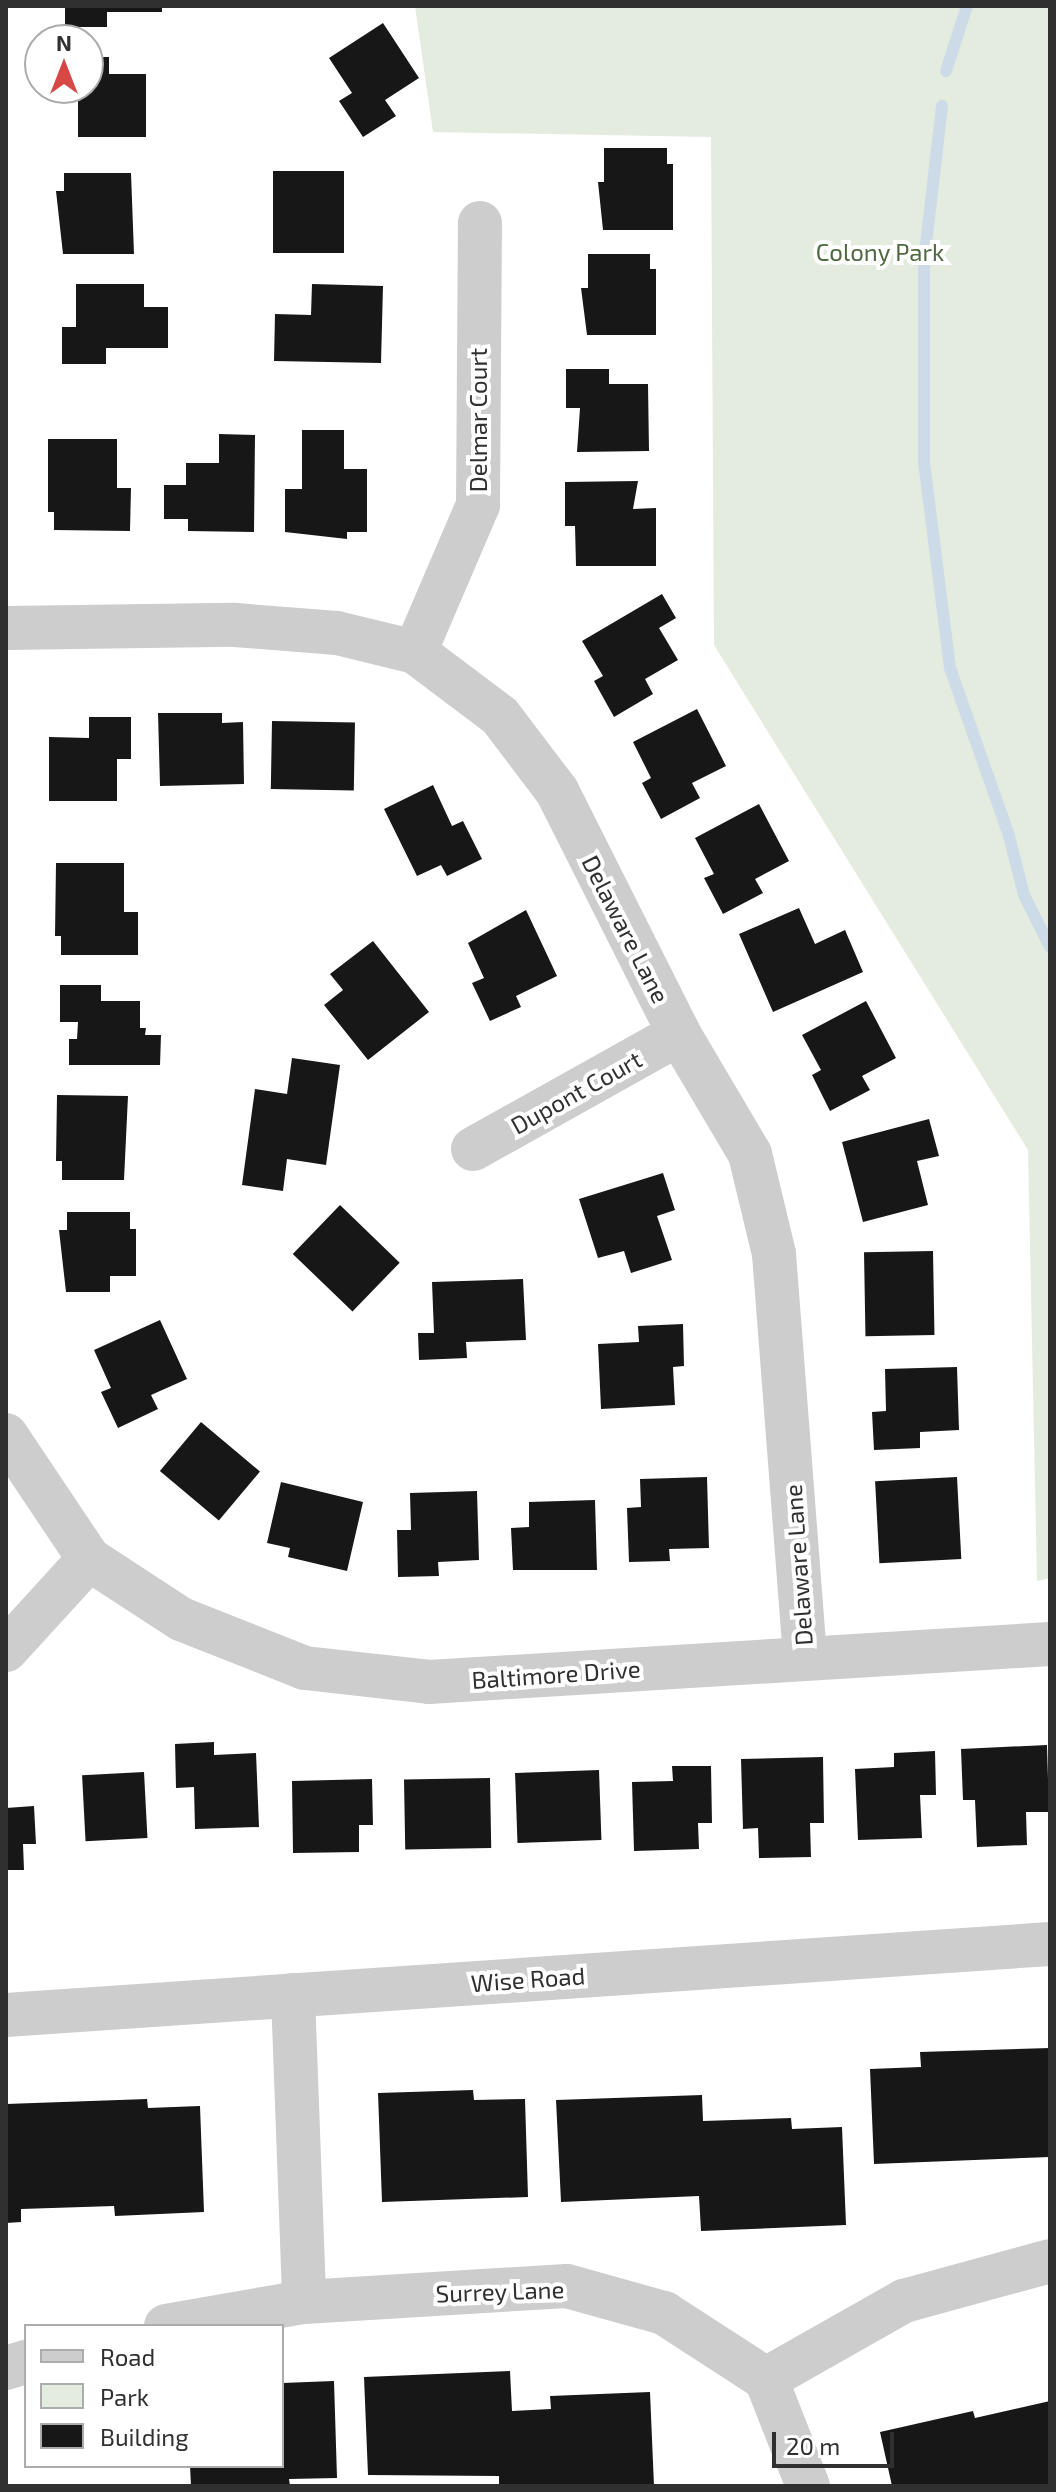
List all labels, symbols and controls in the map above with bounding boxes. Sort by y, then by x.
north arrow [24,24,104,104]
text: N [56,29,72,55]
park label: Colony Park [815,238,945,266]
street label: Delmar Court [464,348,492,492]
street label: Delaware Lane [576,850,676,1008]
street label: Dupont Court [505,1044,647,1140]
street label: Delaware Lane [778,1483,818,1647]
street label: Baltimore Drive [471,1654,641,1694]
street label: Wise Road [470,1961,586,1997]
street label: Surrey Lane [435,2274,565,2308]
legend [24,2324,284,2468]
text: Road [100,2342,155,2371]
text: Park [100,2382,149,2411]
scale bar [776,2416,898,2466]
text: Building [100,2422,189,2451]
text: 20 m [786,2431,840,2460]

